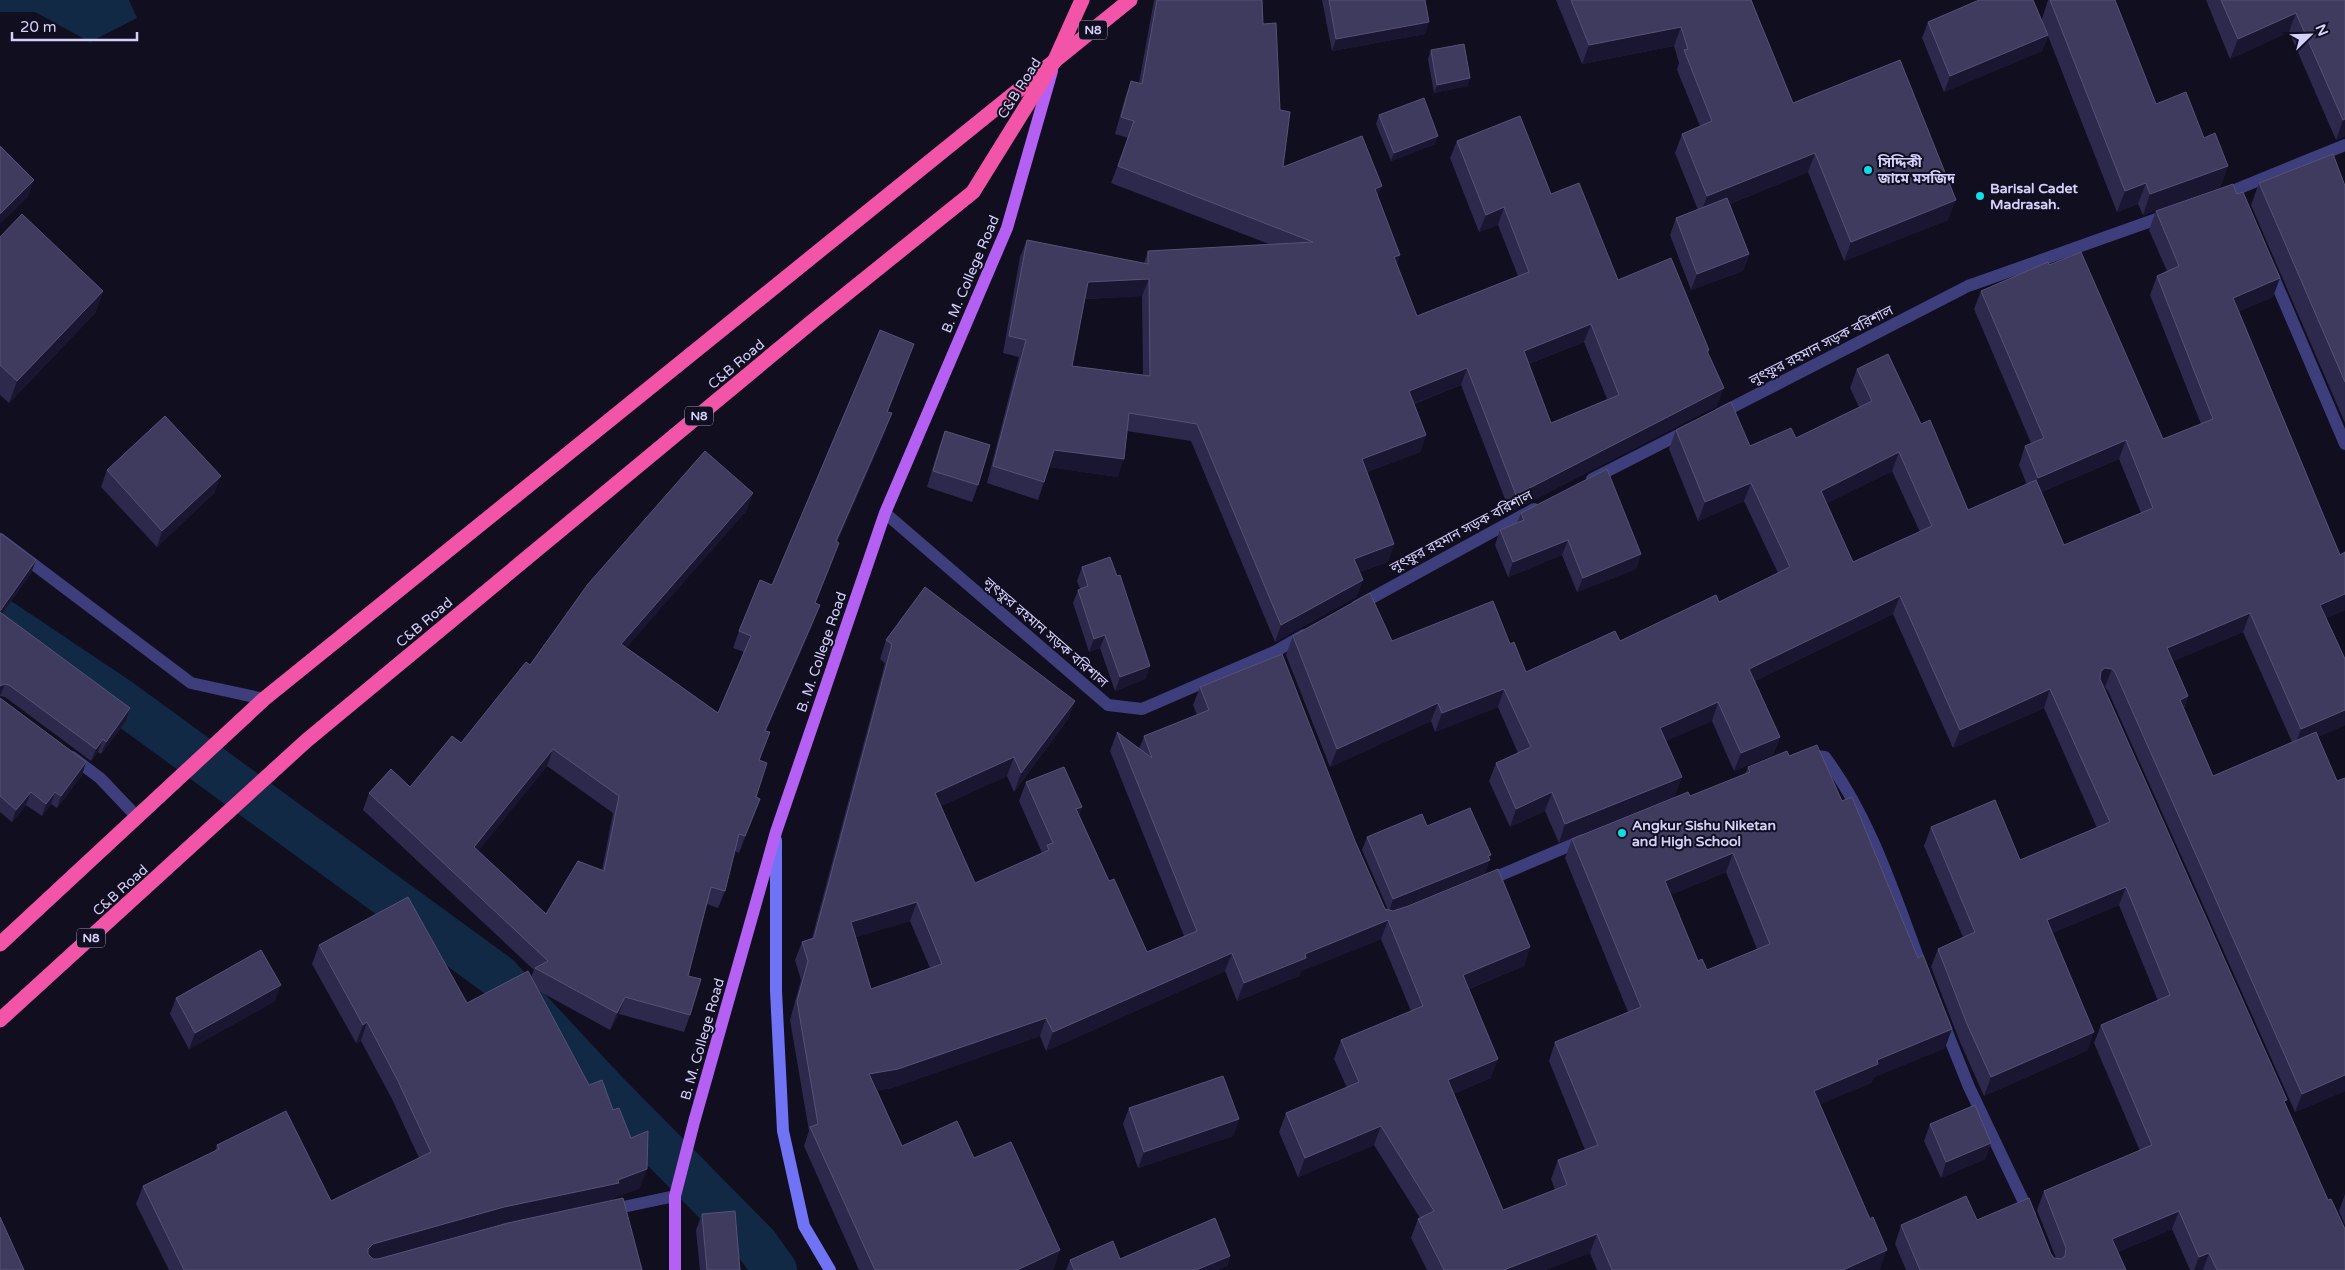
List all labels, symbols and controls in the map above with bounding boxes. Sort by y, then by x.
scale bar [12,10,138,42]
north arrow [2285,10,2335,60]
text: 20 m [20,18,57,36]
road number: N8 [1079,20,1107,40]
text: N [2311,22,2332,39]
street label: C&B Road [994,55,1045,122]
place label: সিদ্দিকী জামে মসজিদ [1877,154,1956,187]
marker: সিদ্দিকী জামে মসজিদ [1862,164,1874,176]
place label: Barisal Cadet Madrasah. [1990,180,2078,213]
marker: Barisal Cadet Madrasah. [1974,190,1986,202]
street label: B. M. College Road [938,213,1003,336]
street label: লুৎফুর রহমান সড়ক বরিশাল [1746,301,1897,390]
street label: C&B Road [705,336,768,393]
road number: N8 [685,406,713,426]
street label: লুৎফুর রহমান সড়ক বরিশাল [1386,486,1536,577]
street label: লুৎফুর রহমান সড়ক বরিশাল [979,573,1112,691]
street label: B. M. College Road [793,590,850,715]
street label: C&B Road [393,594,456,651]
place label: Angkur Sishu Niketan and High School [1632,817,1776,850]
marker: Angkur Sishu Niketan and High School [1616,827,1628,839]
street label: C&B Road [89,861,151,920]
road number: N8 [77,928,105,948]
street label: B. M. College Road [677,976,728,1102]

